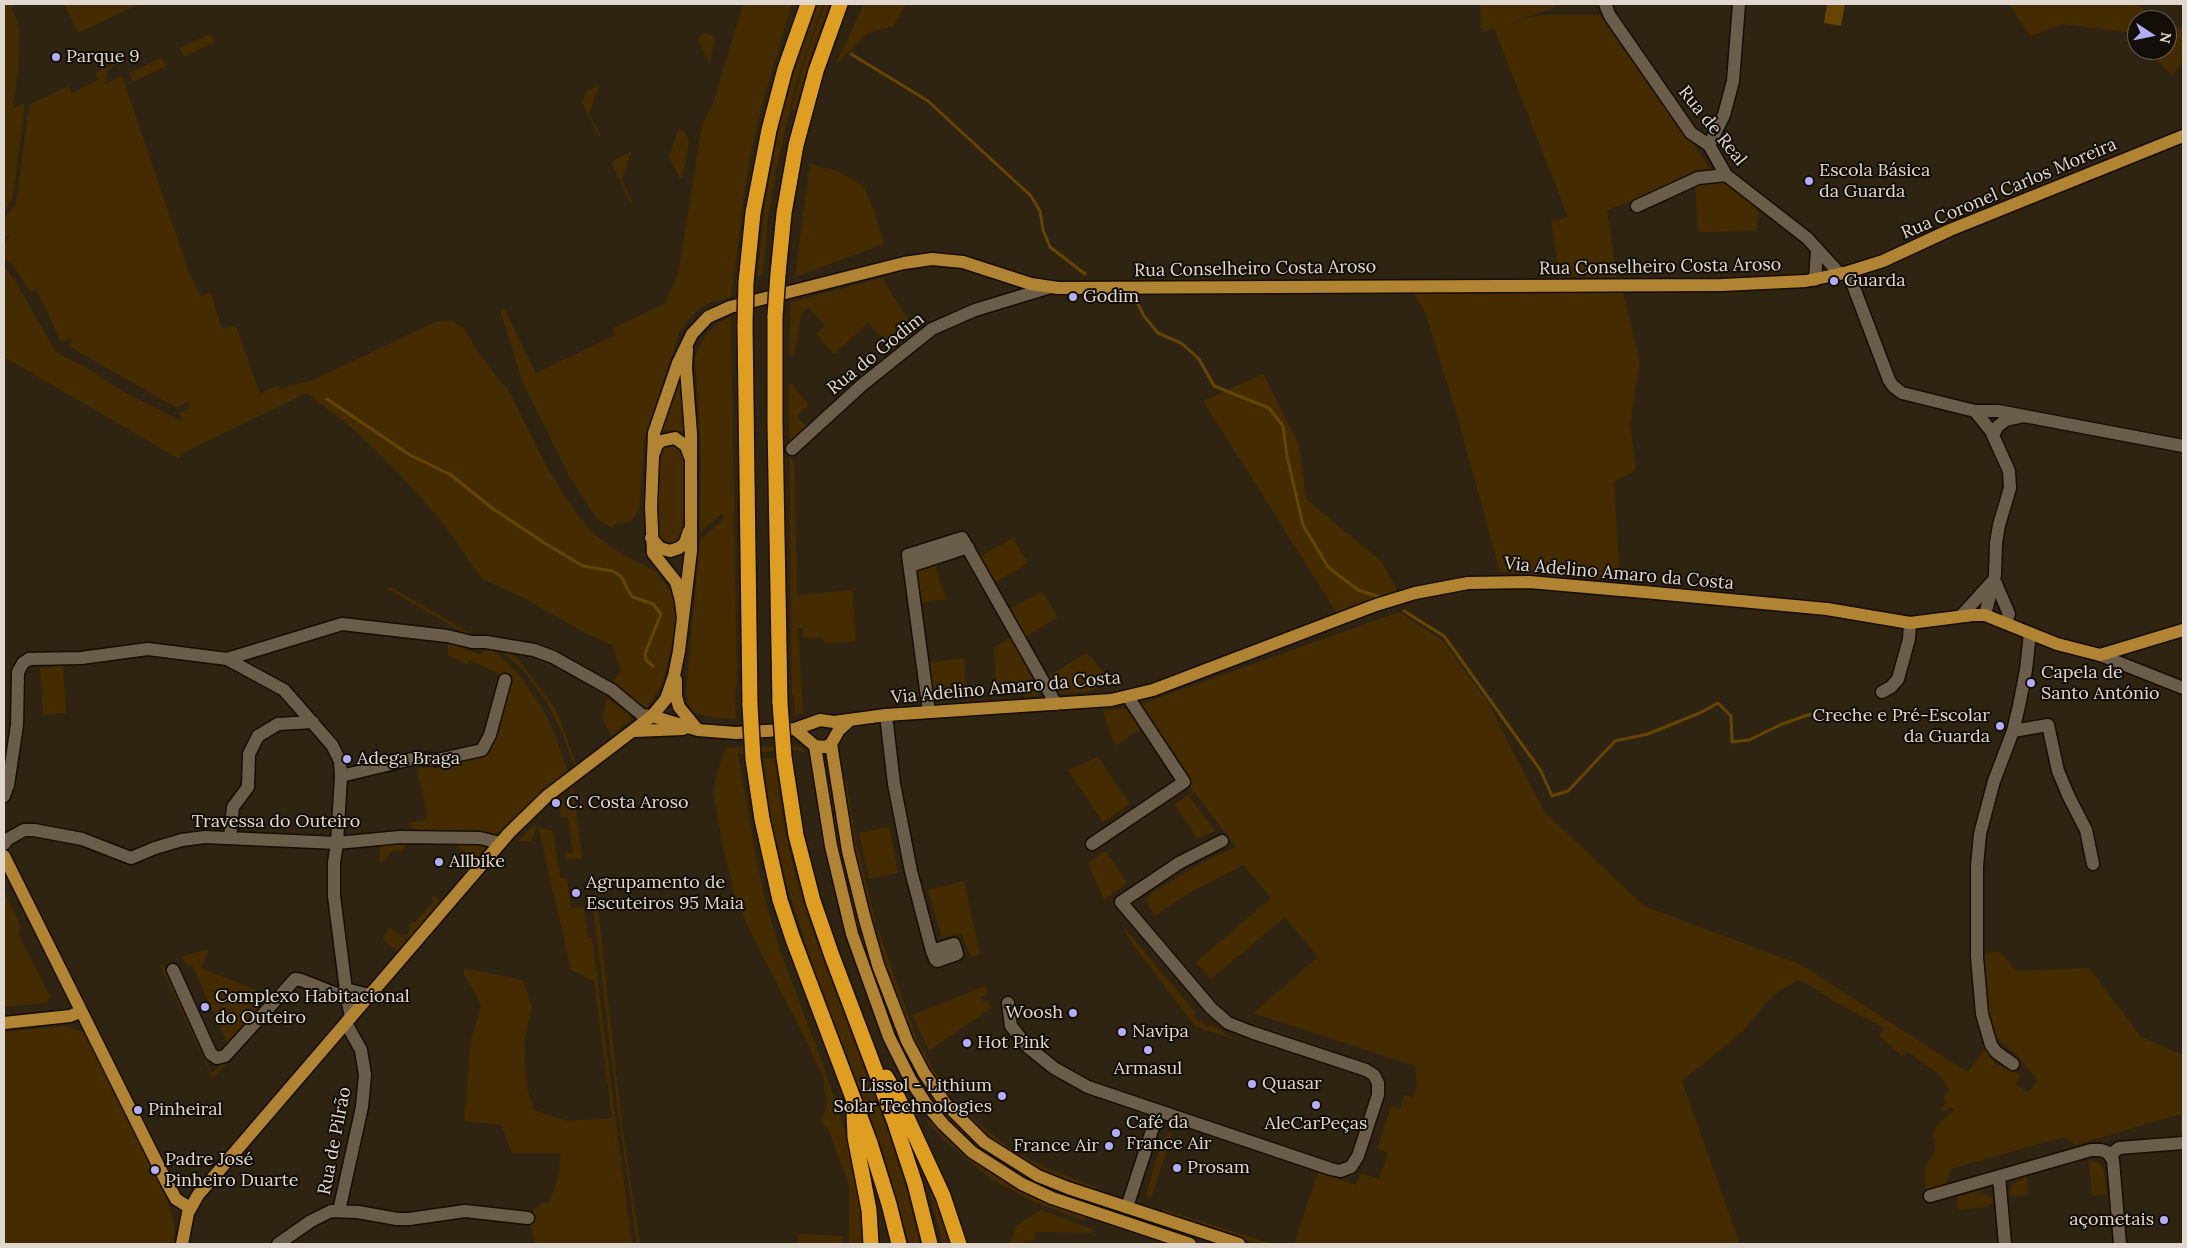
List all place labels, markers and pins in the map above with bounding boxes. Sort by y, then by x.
place label: Parque 9 [66,46,140,68]
marker: Parque 9 [50,51,62,63]
place label: Escola Básica da Guarda [1819,160,1930,202]
marker: Escola Básica da Guarda [1803,175,1815,187]
place label: Guarda [1844,270,1905,292]
marker: Guarda [1828,275,1840,287]
place label: Godim [1083,286,1139,308]
marker: Godim [1067,291,1079,303]
place label: Capela de Santo António [2041,662,2160,704]
marker: Capela de Santo António [2025,677,2037,689]
place label: Creche e Pré-Escolar da Guarda [1812,705,1990,748]
marker: Creche e Pré-Escolar da Guarda [1994,720,2006,732]
place label: Adega Braga [357,748,460,770]
marker: Adega Braga [341,753,353,765]
place label: C. Costa Aroso [566,792,689,814]
marker: C. Costa Aroso [550,797,562,809]
place label: Allbike [449,851,505,873]
marker: Allbike [433,856,445,868]
place label: Agrupamento de Escuteiros 95 Maia [586,872,744,914]
marker: Agrupamento de Escuteiros 95 Maia [570,887,582,899]
place label: Complexo Habitacional do Outeiro [215,986,410,1028]
marker: Complexo Habitacional do Outeiro [199,1001,211,1013]
place label: Woosh [1006,1002,1063,1024]
marker: Woosh [1067,1007,1079,1019]
place label: Navipa [1132,1021,1189,1043]
marker: Navipa [1116,1026,1128,1038]
place label: Hot Pink [977,1032,1049,1054]
marker: Hot Pink [961,1037,973,1049]
marker: Armasul [1142,1044,1154,1056]
place label: Armasul [1114,1058,1182,1080]
place label: Quasar [1262,1073,1322,1095]
place label: Lissol - Lithium Solar Technologies [833,1075,992,1118]
marker: Quasar [1246,1078,1258,1090]
marker: Lissol - Lithium Solar Technologies [996,1090,1008,1102]
place label: Pinheiral [148,1099,222,1121]
marker: AleCarPeças [1310,1099,1322,1111]
marker: Pinheiral [132,1104,144,1116]
place label: Café da France Air [1126,1112,1212,1154]
place label: AleCarPeças [1265,1113,1367,1135]
marker: Café da France Air [1110,1127,1122,1139]
place label: France Air [1013,1135,1099,1157]
marker: France Air [1103,1140,1115,1152]
place label: Padre José Pinheiro Duarte [165,1149,299,1192]
place label: Prosam [1187,1157,1250,1179]
marker: Prosam [1171,1162,1183,1174]
marker: Padre José Pinheiro Duarte [149,1164,161,1176]
place label: açometais [2069,1209,2154,1231]
marker: açometais [2158,1214,2170,1226]

